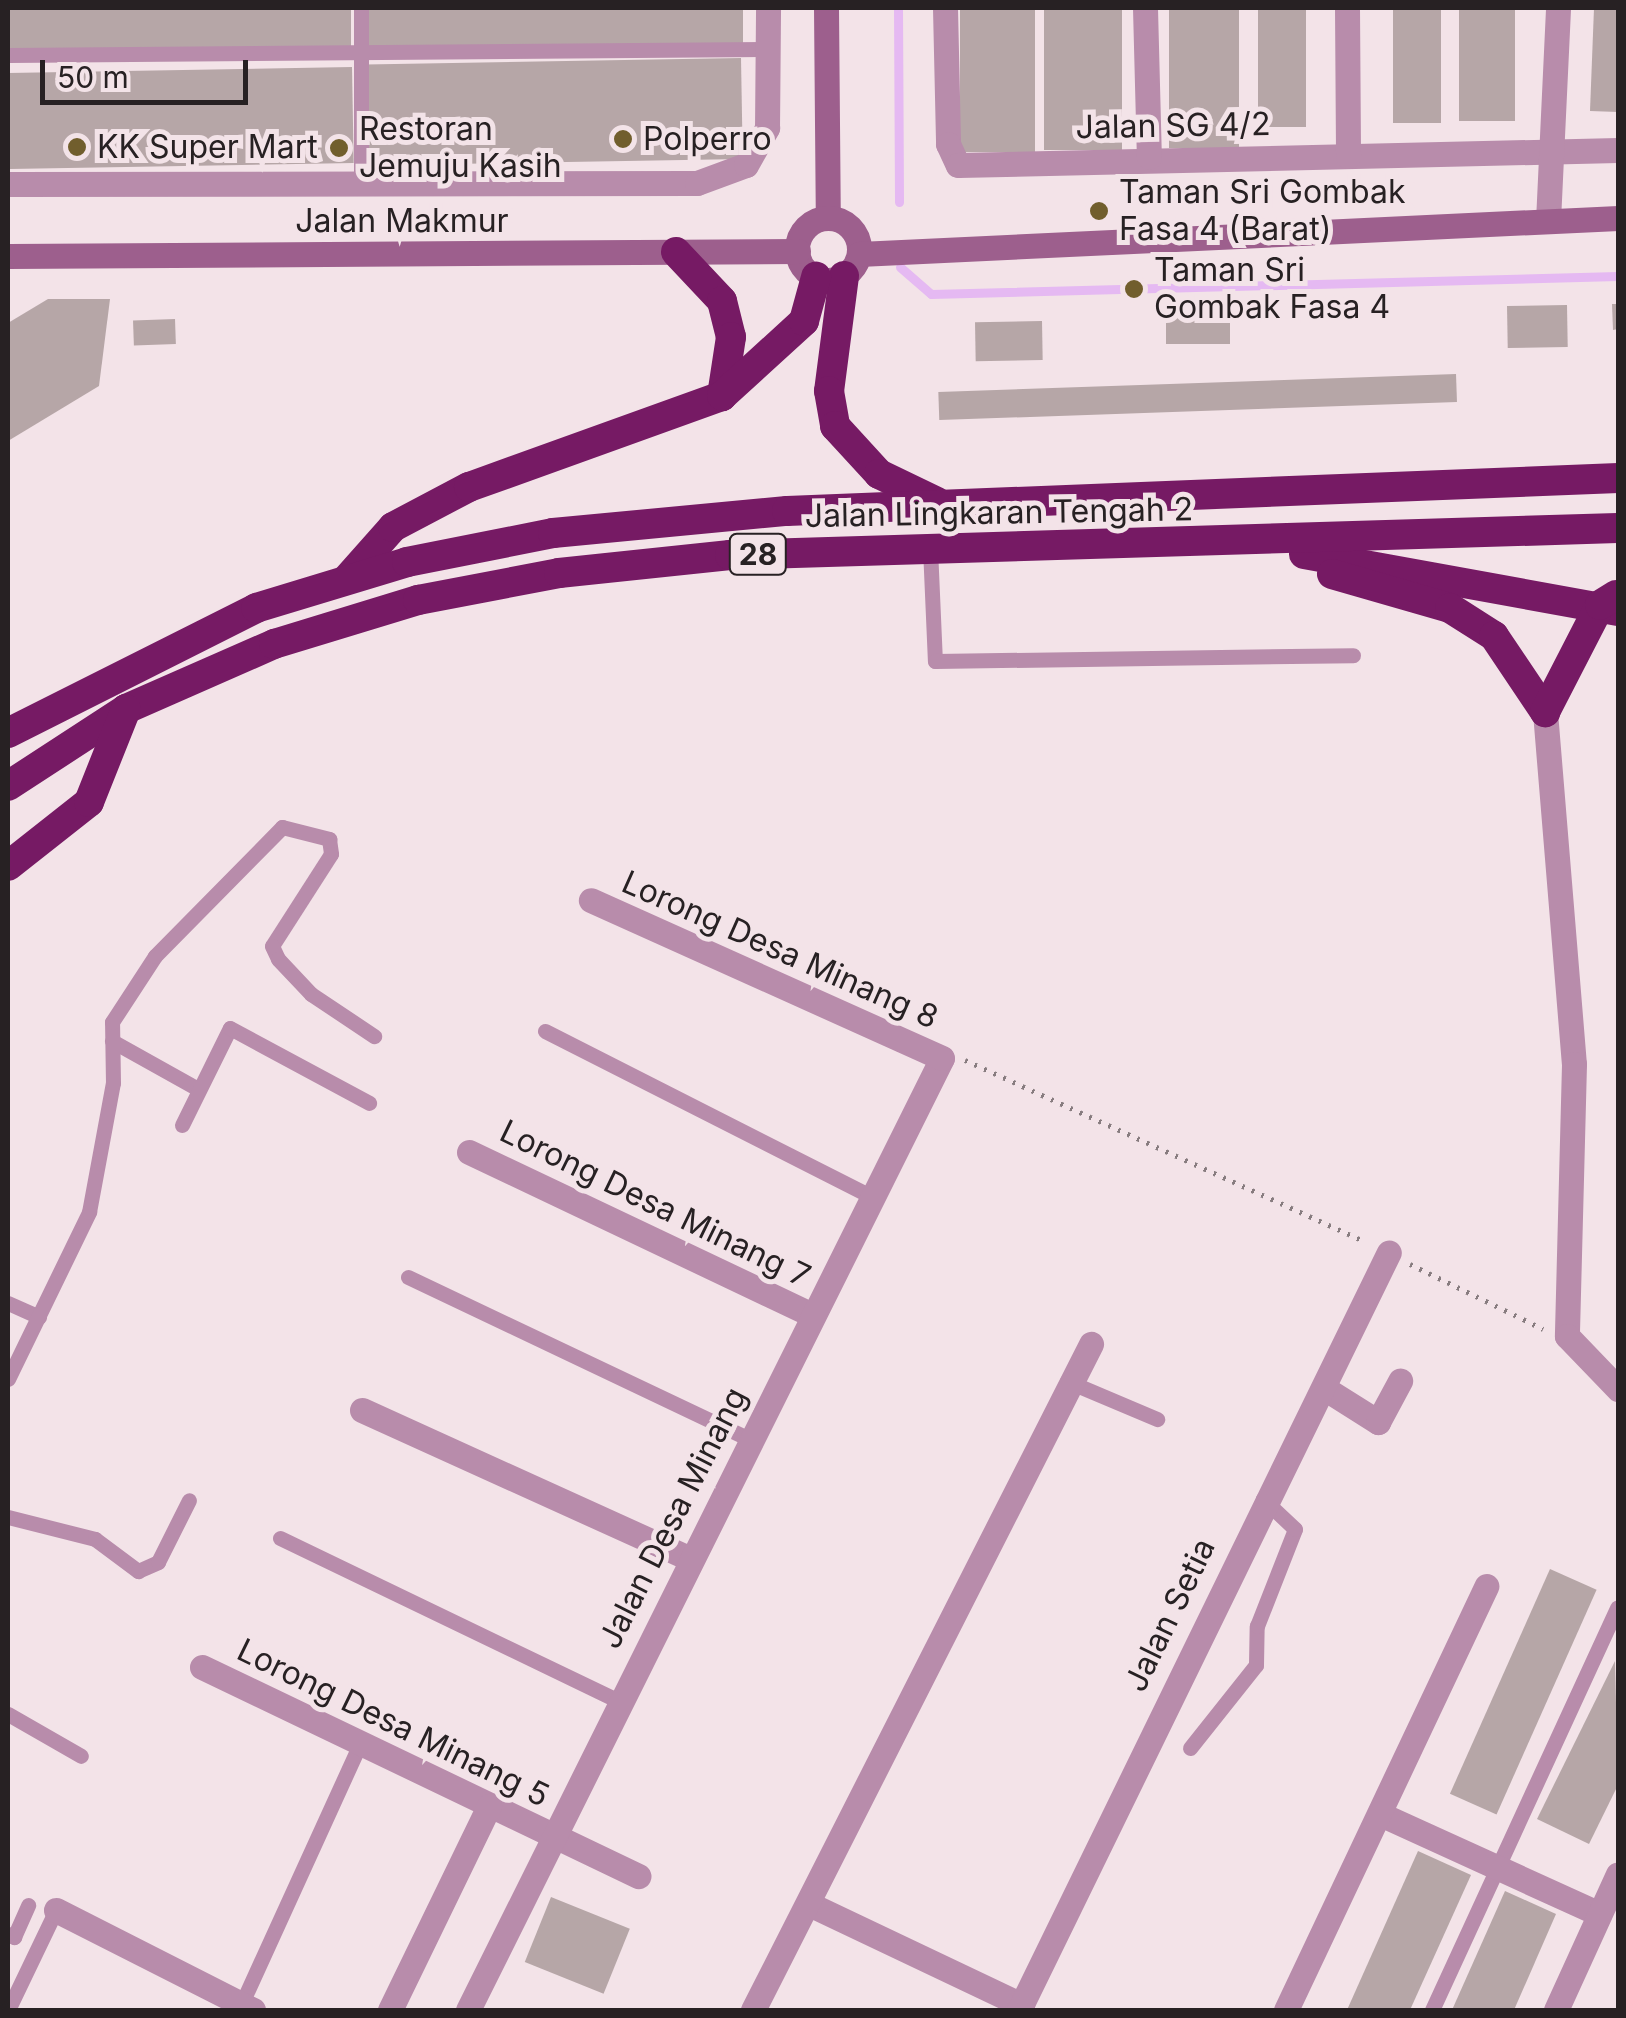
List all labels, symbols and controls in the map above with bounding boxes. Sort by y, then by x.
scale bar [45,40,252,102]
text: 50 m [57,59,129,95]
street label: Jalan SG 4/2 [1075,105,1271,147]
place label: Restoran Jemuju Kasih [359,111,562,186]
place label: Polperro [643,120,772,158]
place label: KK Super Mart [97,128,318,166]
marker: Polperro [612,128,634,150]
marker: KK Super Mart [66,136,88,158]
marker: Restoran Jemuju Kasih [328,137,350,159]
place label: Taman Sri Gombak Fasa 4 (Barat) [1119,174,1406,249]
marker: Taman Sri Gombak Fasa 4 (Barat) [1088,200,1110,222]
street label: Jalan Makmur [295,202,509,240]
place label: Taman Sri Gombak Fasa 4 [1154,252,1390,327]
marker: Taman Sri Gombak Fasa 4 [1123,278,1145,300]
street label: Jalan Lingkaran Tengah 2 [804,490,1194,536]
road number: 28 [728,529,788,579]
street label: Lorong Desa Minang 8 [616,863,944,1037]
street label: Lorong Desa Minang 7 [494,1112,816,1296]
street label: Jalan Desa Minang [591,1381,755,1655]
street label: Jalan Setia [1117,1532,1223,1698]
street label: Lorong Desa Minang 5 [231,1631,555,1815]

